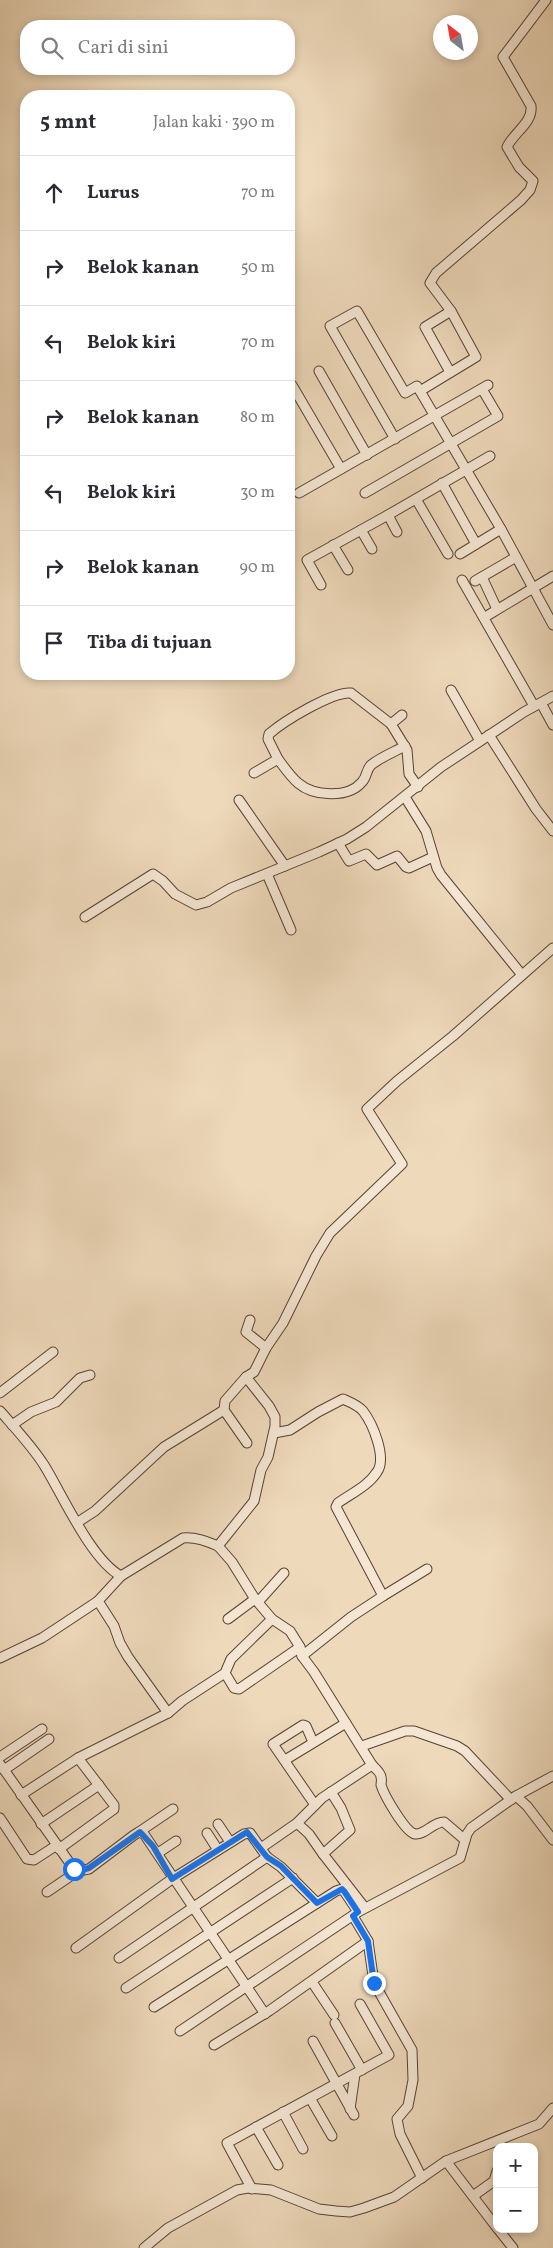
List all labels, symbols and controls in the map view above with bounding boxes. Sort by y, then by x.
north arrow [433,15,478,60]
search box [20,20,295,75]
icon: search [38,34,66,62]
text: Cari di sini [78,35,169,61]
text: 5 mnt [40,108,96,137]
text: Jalan kaki · 390 m [153,112,275,134]
icon: ahead [40,179,68,207]
text: Lurus [87,180,139,206]
text: 70 m [241,182,275,204]
icon: right [40,254,68,282]
text: Belok kanan [87,255,199,281]
text: 50 m [241,257,275,279]
icon: left [40,329,68,357]
text: Belok kiri [87,330,176,356]
text: 70 m [241,332,275,354]
icon: right [40,404,68,432]
text: Belok kanan [87,405,199,431]
text: 80 m [240,407,275,429]
icon: left [40,479,68,507]
text: Belok kiri [87,480,176,506]
text: 30 m [240,482,275,504]
icon: right [40,554,68,582]
text: Belok kanan [87,555,199,581]
text: 90 m [239,557,275,579]
icon: arrive [40,629,68,657]
text: Tiba di tujuan [87,630,212,656]
route start [63,1858,86,1881]
route end [363,1972,386,1995]
map controls [493,2143,538,2233]
button: + [493,2143,538,2188]
button: − [493,2188,538,2233]

